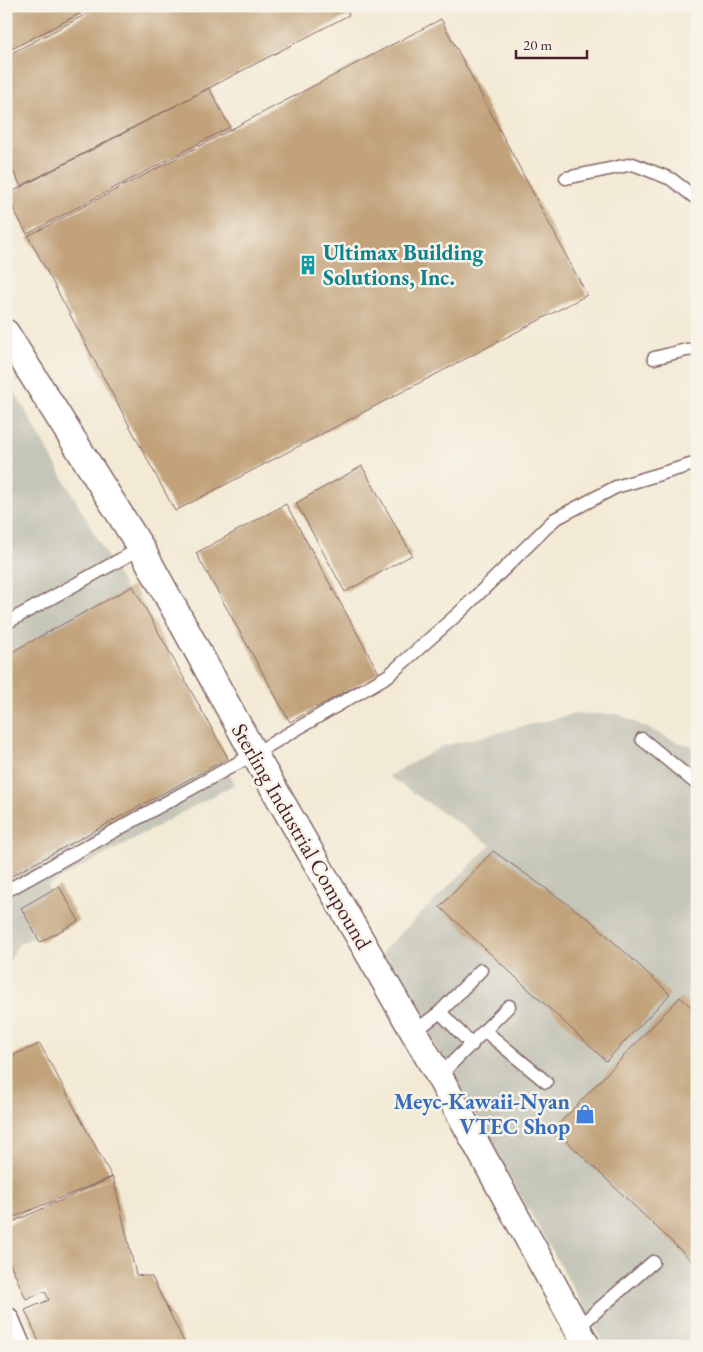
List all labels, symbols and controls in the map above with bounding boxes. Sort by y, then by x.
scale bar [516,28,587,60]
text: 20 m [523,35,552,54]
place label: Ultimax Building Solutions, Inc. [323,238,485,292]
building icon: Ultimax Building Solutions, Inc. [297,254,319,276]
street label: Sterling Industrial Compound [225,718,379,955]
place label: Meyc-Kawaii-Nyan VTEC Shop [393,1087,571,1141]
shop icon: Meyc-Kawaii-Nyan VTEC Shop [574,1103,596,1125]

